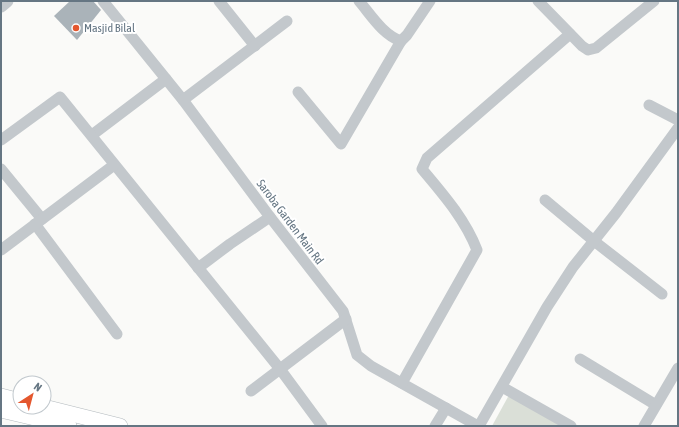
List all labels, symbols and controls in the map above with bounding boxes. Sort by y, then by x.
place label: Masjid Bilal [84,21,136,35]
marker: Masjid Bilal [71,23,81,33]
street label: Saroba Garden Main Rd [254,177,326,267]
north arrow [12,375,52,415]
text: N [32,380,44,394]

